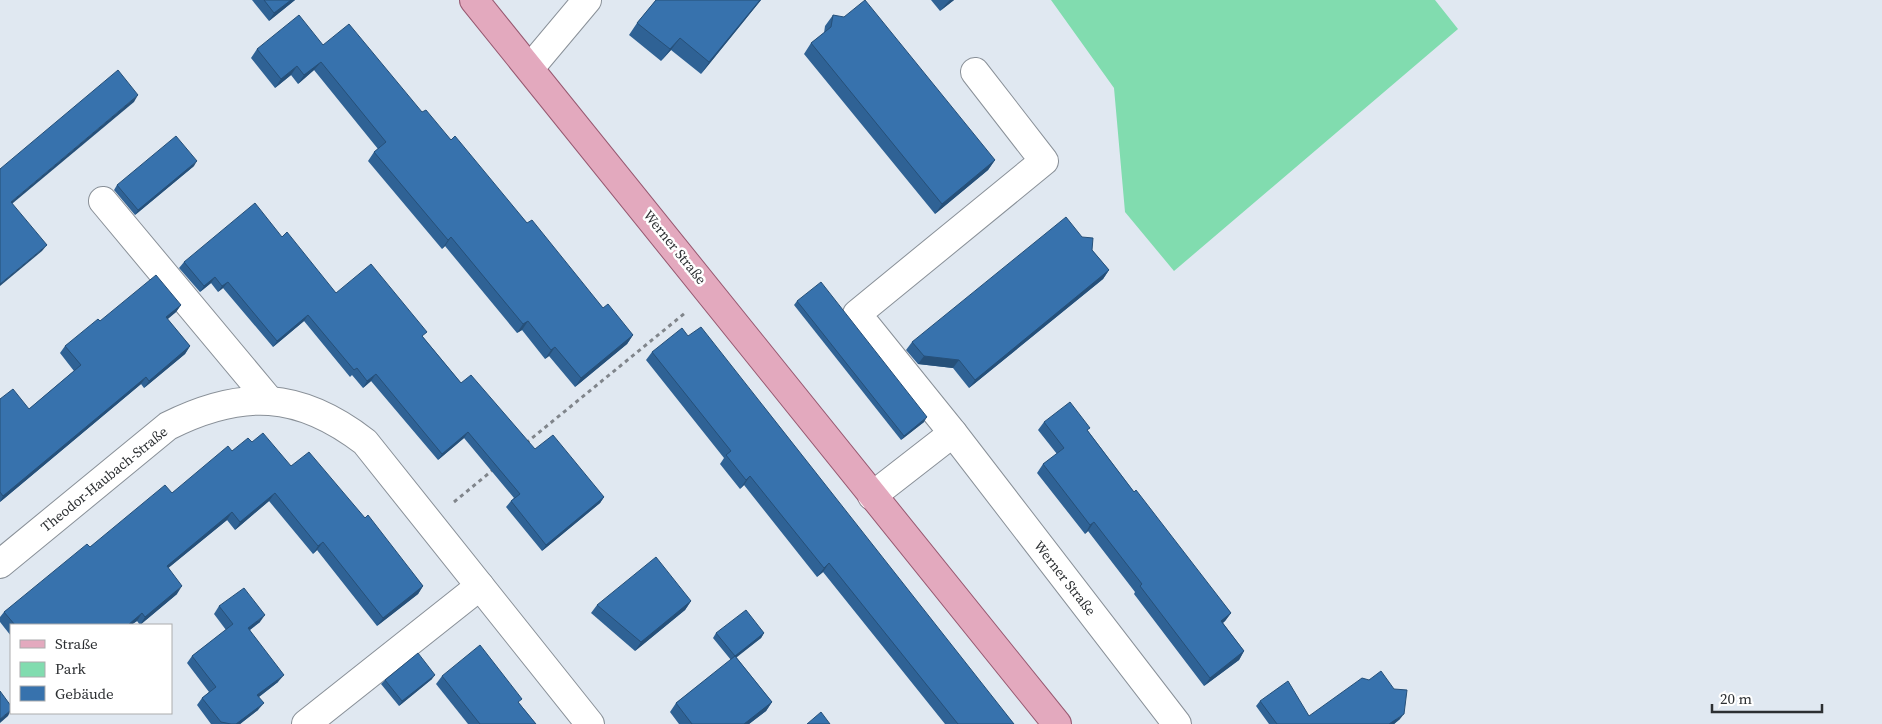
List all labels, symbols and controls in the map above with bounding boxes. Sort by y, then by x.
street label: Werner Straße [639,206,711,288]
street label: Theodor-Haubach-Straße [36,422,172,536]
street label: Werner Straße [1029,536,1101,620]
legend [10,624,172,714]
text: Straße [55,633,98,654]
text: Park [55,658,87,679]
scale bar [1712,682,1822,714]
text: Gebäude [55,683,114,704]
text: 20 m [1720,688,1752,709]

